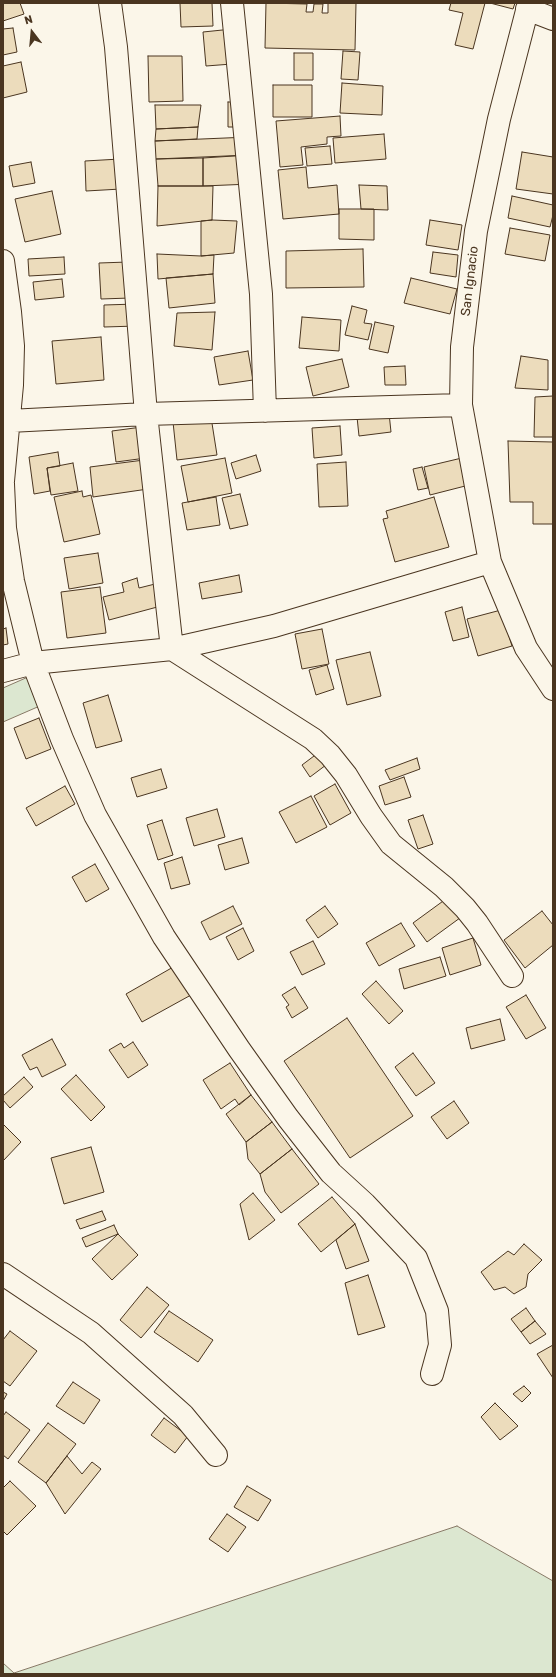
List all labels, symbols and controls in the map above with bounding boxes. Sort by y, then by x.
north arrow [12,12,52,52]
text: N [23,13,34,27]
street label: San Ignacio [458,245,482,317]

